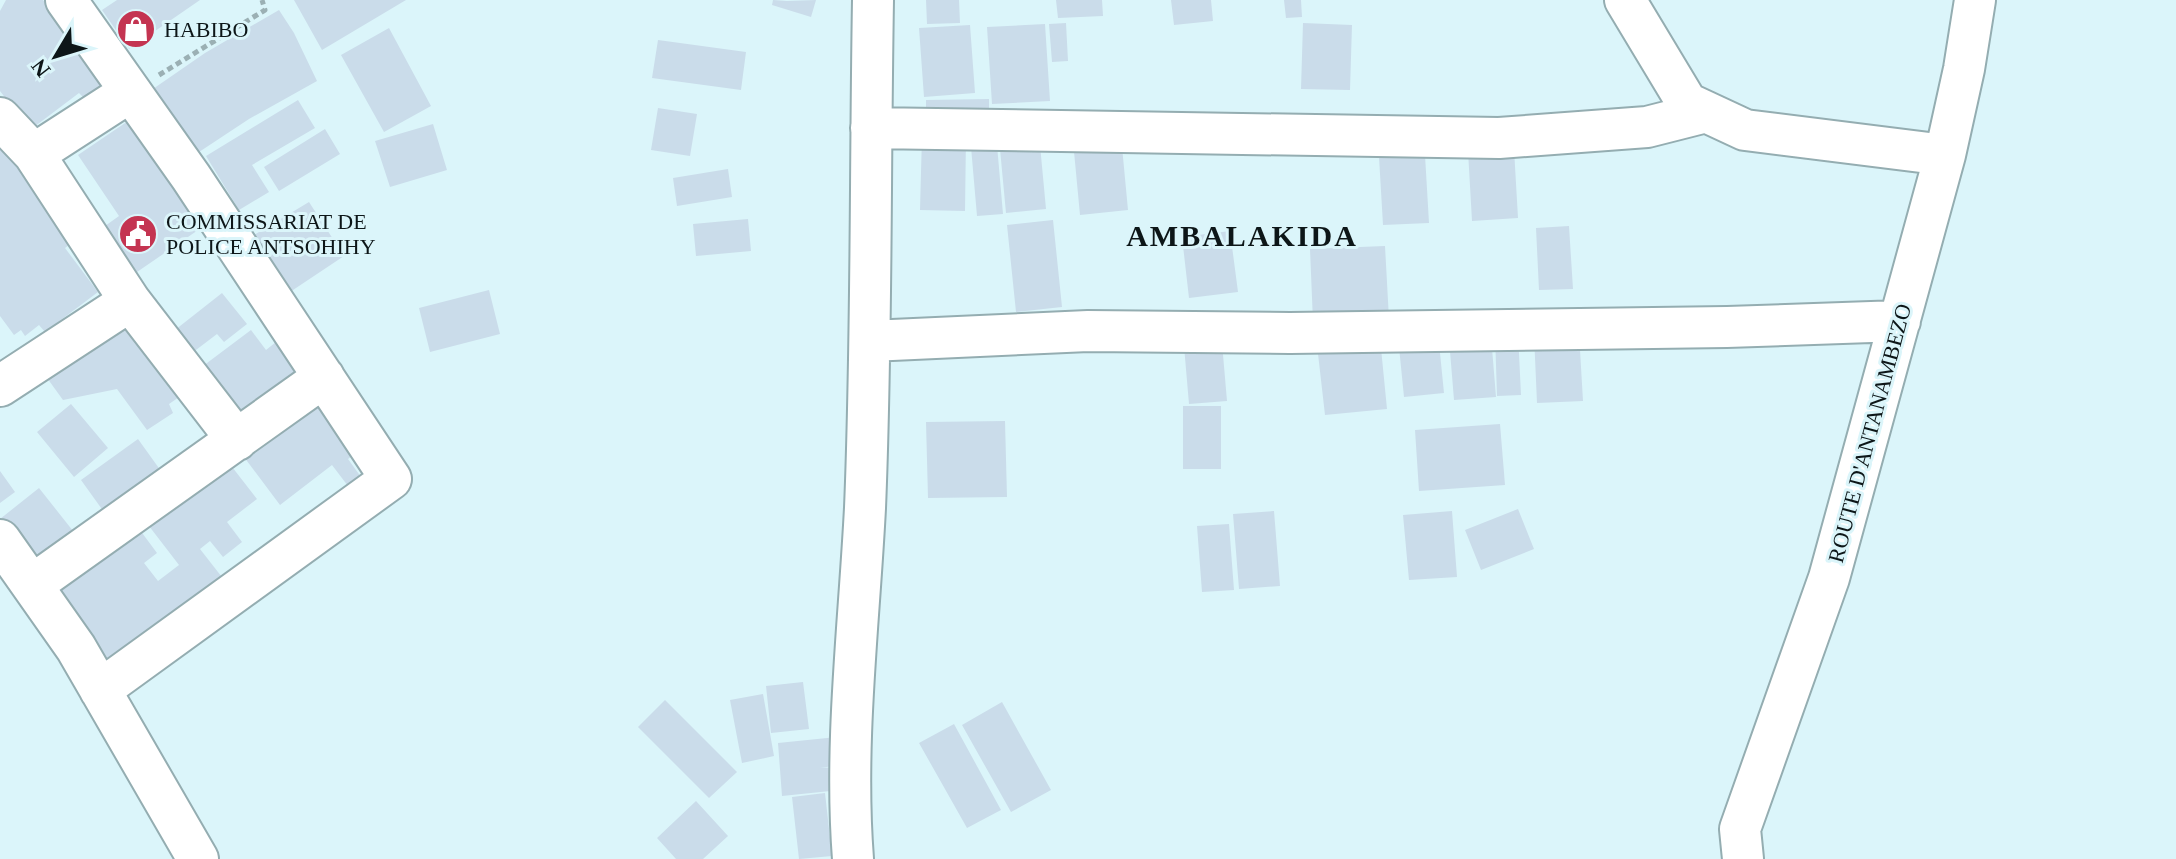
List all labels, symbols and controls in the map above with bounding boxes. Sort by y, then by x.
shop icon: HABIBO [115,8,157,50]
north arrow [16,16,96,96]
place label: HABIBO [164,17,248,42]
text: N [26,54,55,82]
place label: COMMISSARIAT DE POLICE ANTSOHIHY [166,209,376,259]
public building icon: COMMISSARIAT DE POLICE ANTSOHIHY [117,213,159,255]
district label: AMBALAKIDA [1126,219,1358,252]
street label: ROUTE D'ANTANAMBEZO [1823,301,1916,565]

